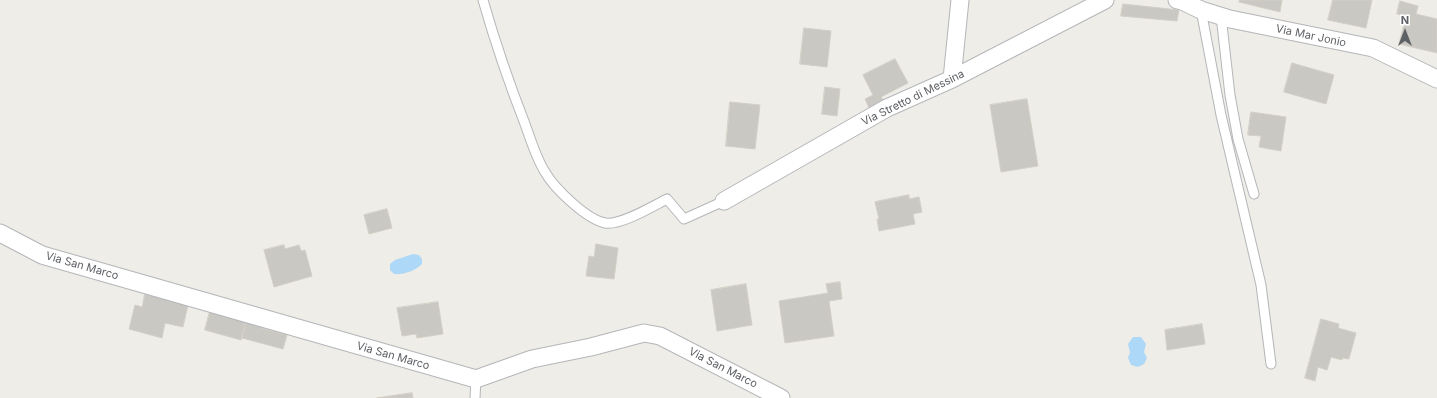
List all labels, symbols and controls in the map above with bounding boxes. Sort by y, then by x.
north arrow [1385,12,1425,52]
text: N [1401,13,1409,27]
street label: Via Mar Jonio [1275,22,1347,50]
street label: Via Stretto di Messina [859,67,967,129]
street label: Via San Marco [44,249,120,283]
street label: Via San Marco [355,339,431,373]
street label: Via San Marco [686,345,760,391]

